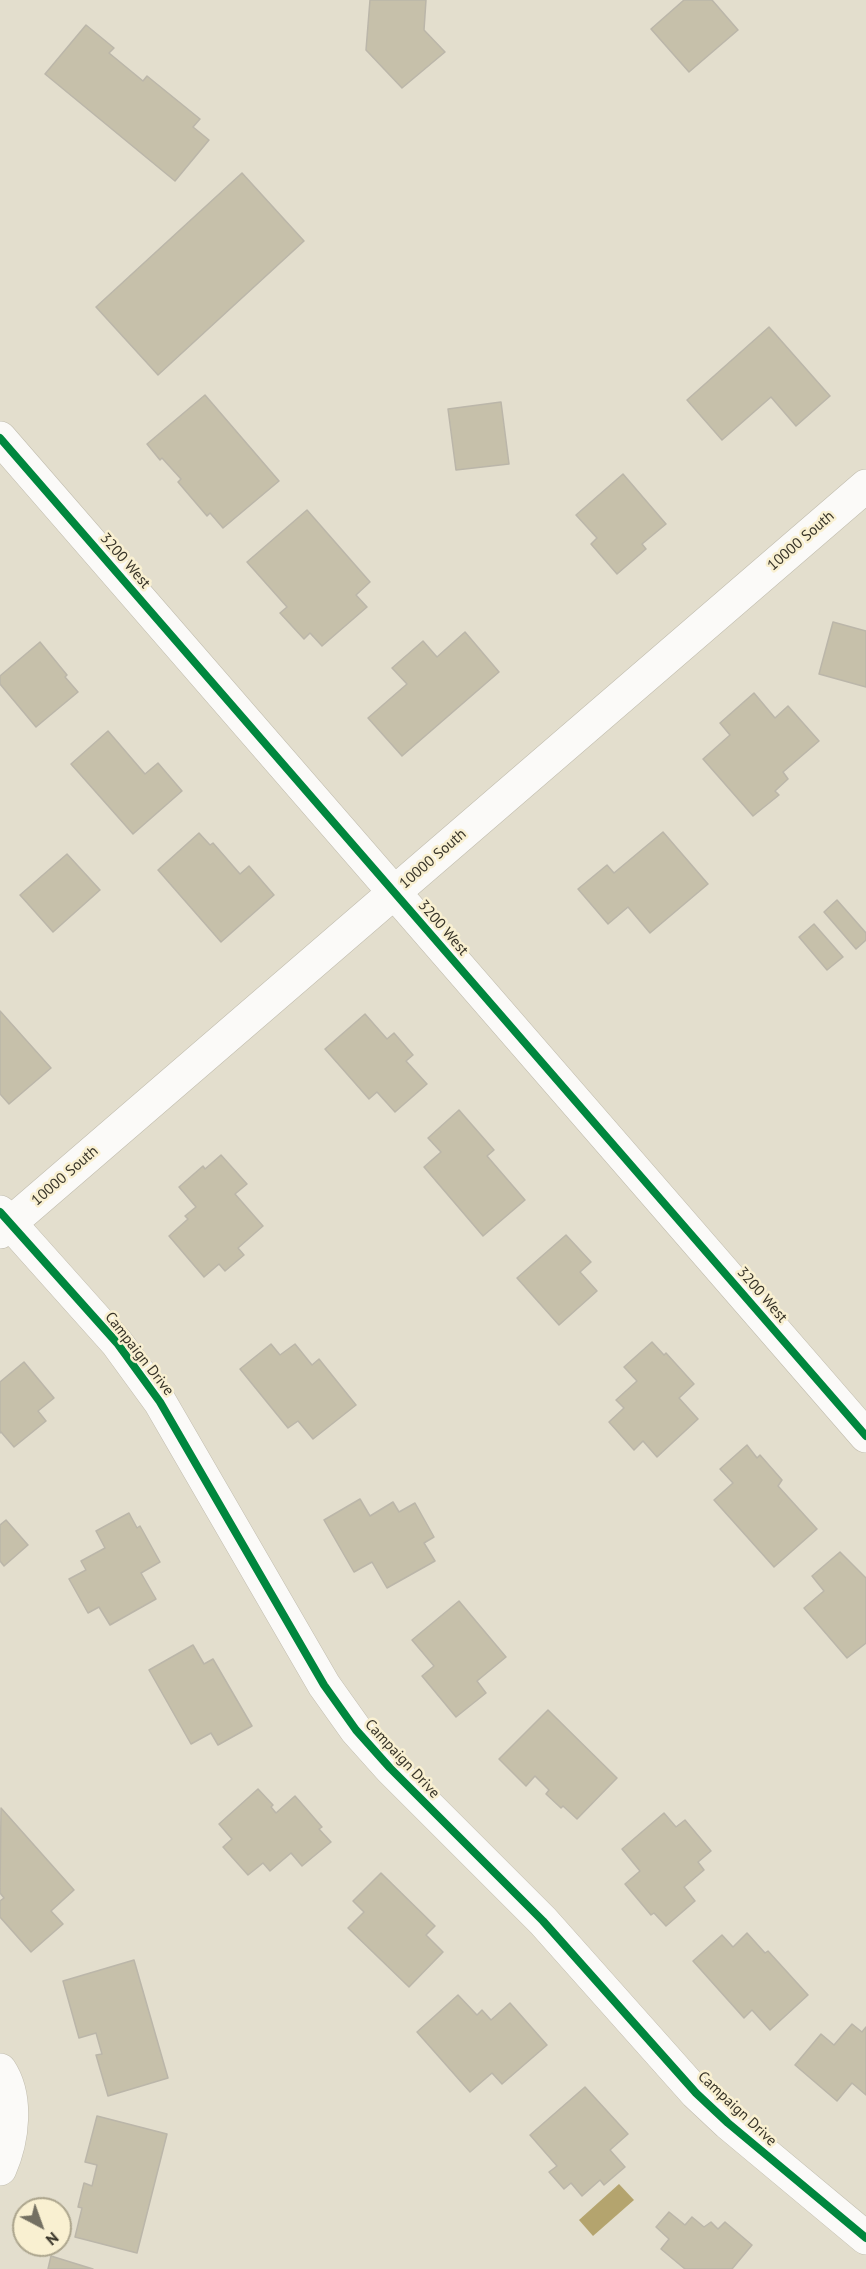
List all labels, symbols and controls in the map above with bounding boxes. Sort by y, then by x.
street label: 10000 South [764,507,838,575]
street label: 3200 West [96,530,154,592]
street label: 10000 South [396,825,470,893]
street label: 3200 West [414,897,472,959]
street label: 10000 South [28,1142,102,1210]
street label: 3200 West [733,1264,791,1326]
street label: Campaign Drive [101,1309,177,1399]
street label: Campaign Drive [361,1716,443,1802]
street label: Campaign Drive [694,2068,780,2150]
north arrow [12,2197,72,2257]
text: N [42,2228,63,2250]

